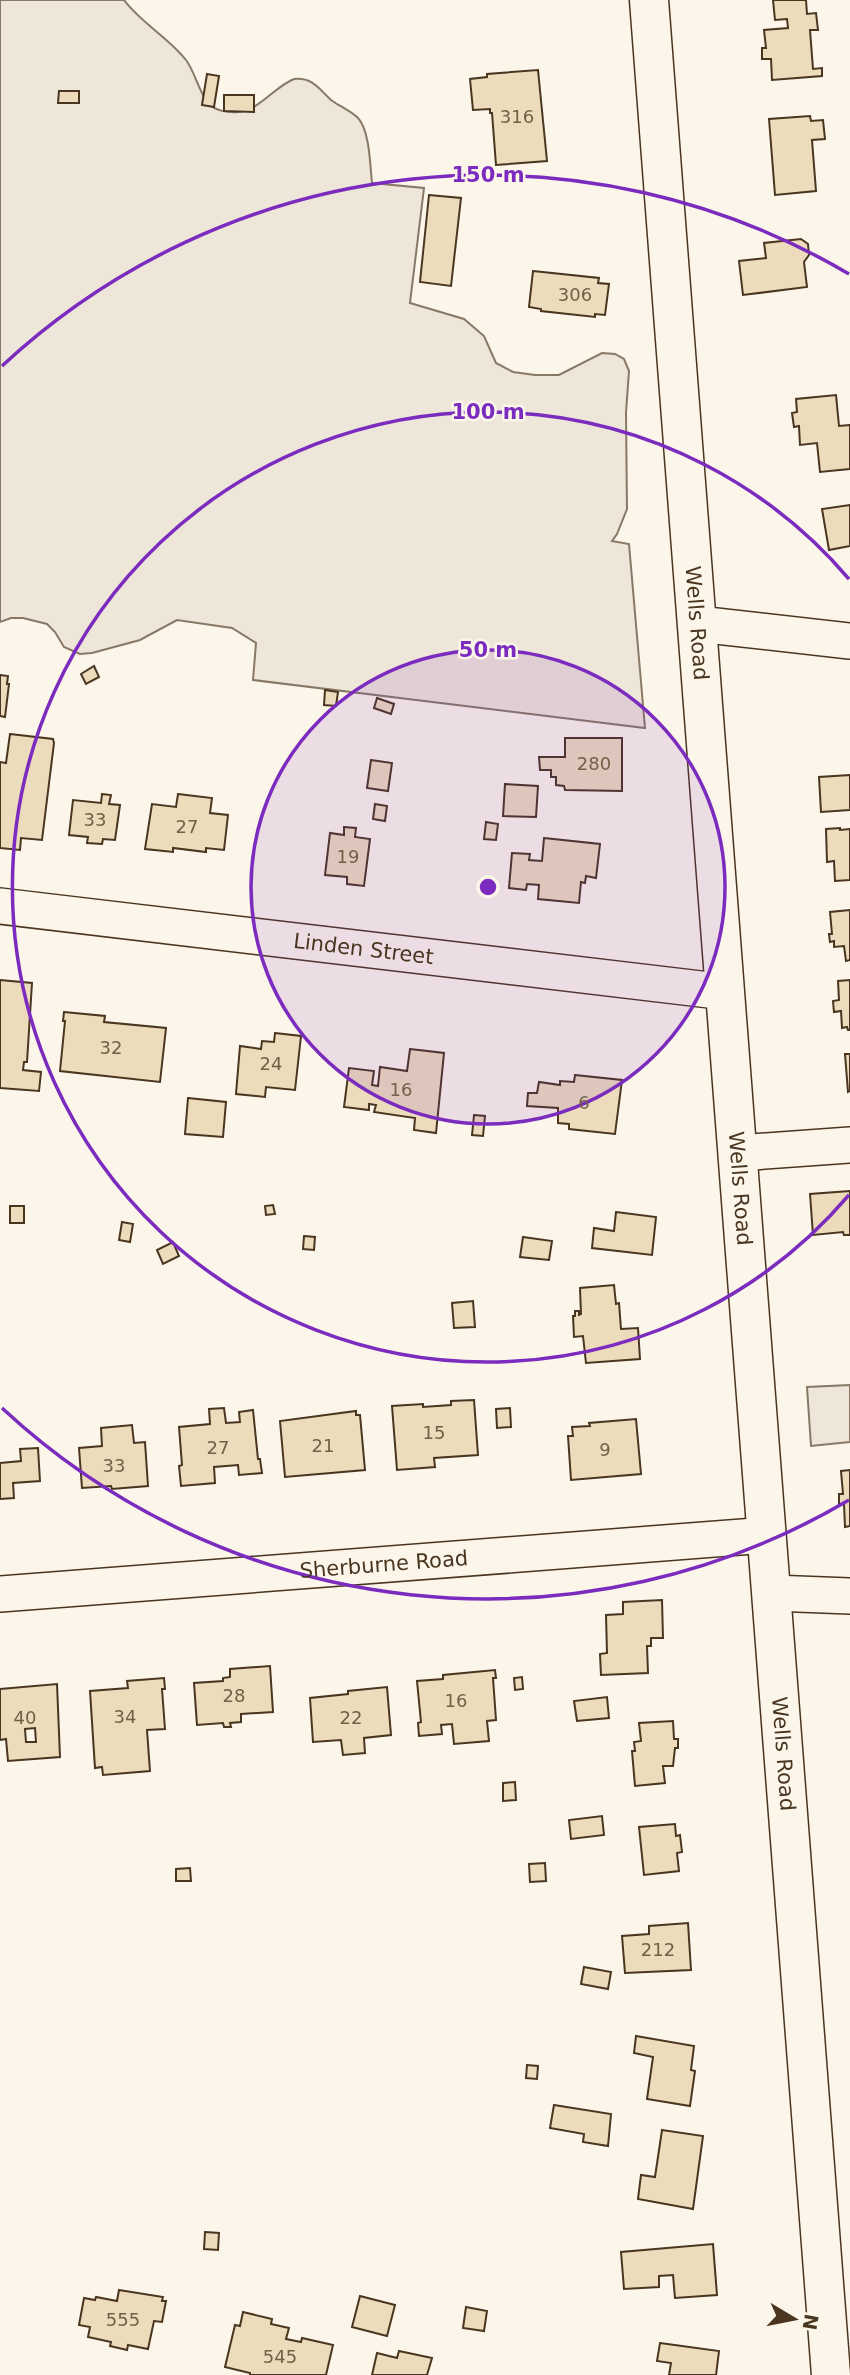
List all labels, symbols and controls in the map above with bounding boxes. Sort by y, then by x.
house number: 316 [500,106,534,127]
text: 150 m [451,163,525,187]
house number: 306 [558,284,592,305]
text: 100 m [451,400,525,424]
street label: Wells Road [680,565,713,681]
text: 50 m [459,638,517,662]
house number: 280 [577,753,611,774]
house number: 33 [84,809,106,830]
house number: 27 [176,816,198,837]
house number: 19 [337,846,359,867]
centre of rings [476,875,500,899]
street label: Linden Street [292,929,435,969]
house number: 32 [100,1037,122,1058]
house number: 24 [260,1053,282,1074]
house number: 16 [390,1079,412,1100]
house number: 6 [578,1092,590,1113]
street label: Wells Road [724,1131,756,1247]
house number: 15 [423,1422,445,1443]
house number: 21 [312,1435,334,1456]
house number: 27 [207,1437,229,1458]
house number: 9 [599,1439,611,1460]
house number: 33 [103,1455,125,1476]
street label: Sherburne Road [299,1546,469,1583]
house number: 28 [223,1685,245,1706]
house number: 16 [445,1690,467,1711]
street label: Wells Road [767,1696,800,1812]
house number: 34 [114,1706,136,1727]
house number: 40 [14,1707,36,1728]
house number: 22 [340,1707,362,1728]
house number: 212 [641,1939,675,1960]
north arrow [759,2284,829,2354]
house number: 555 [106,2309,140,2330]
text: N [799,2312,823,2332]
house number: 545 [263,2346,297,2367]

